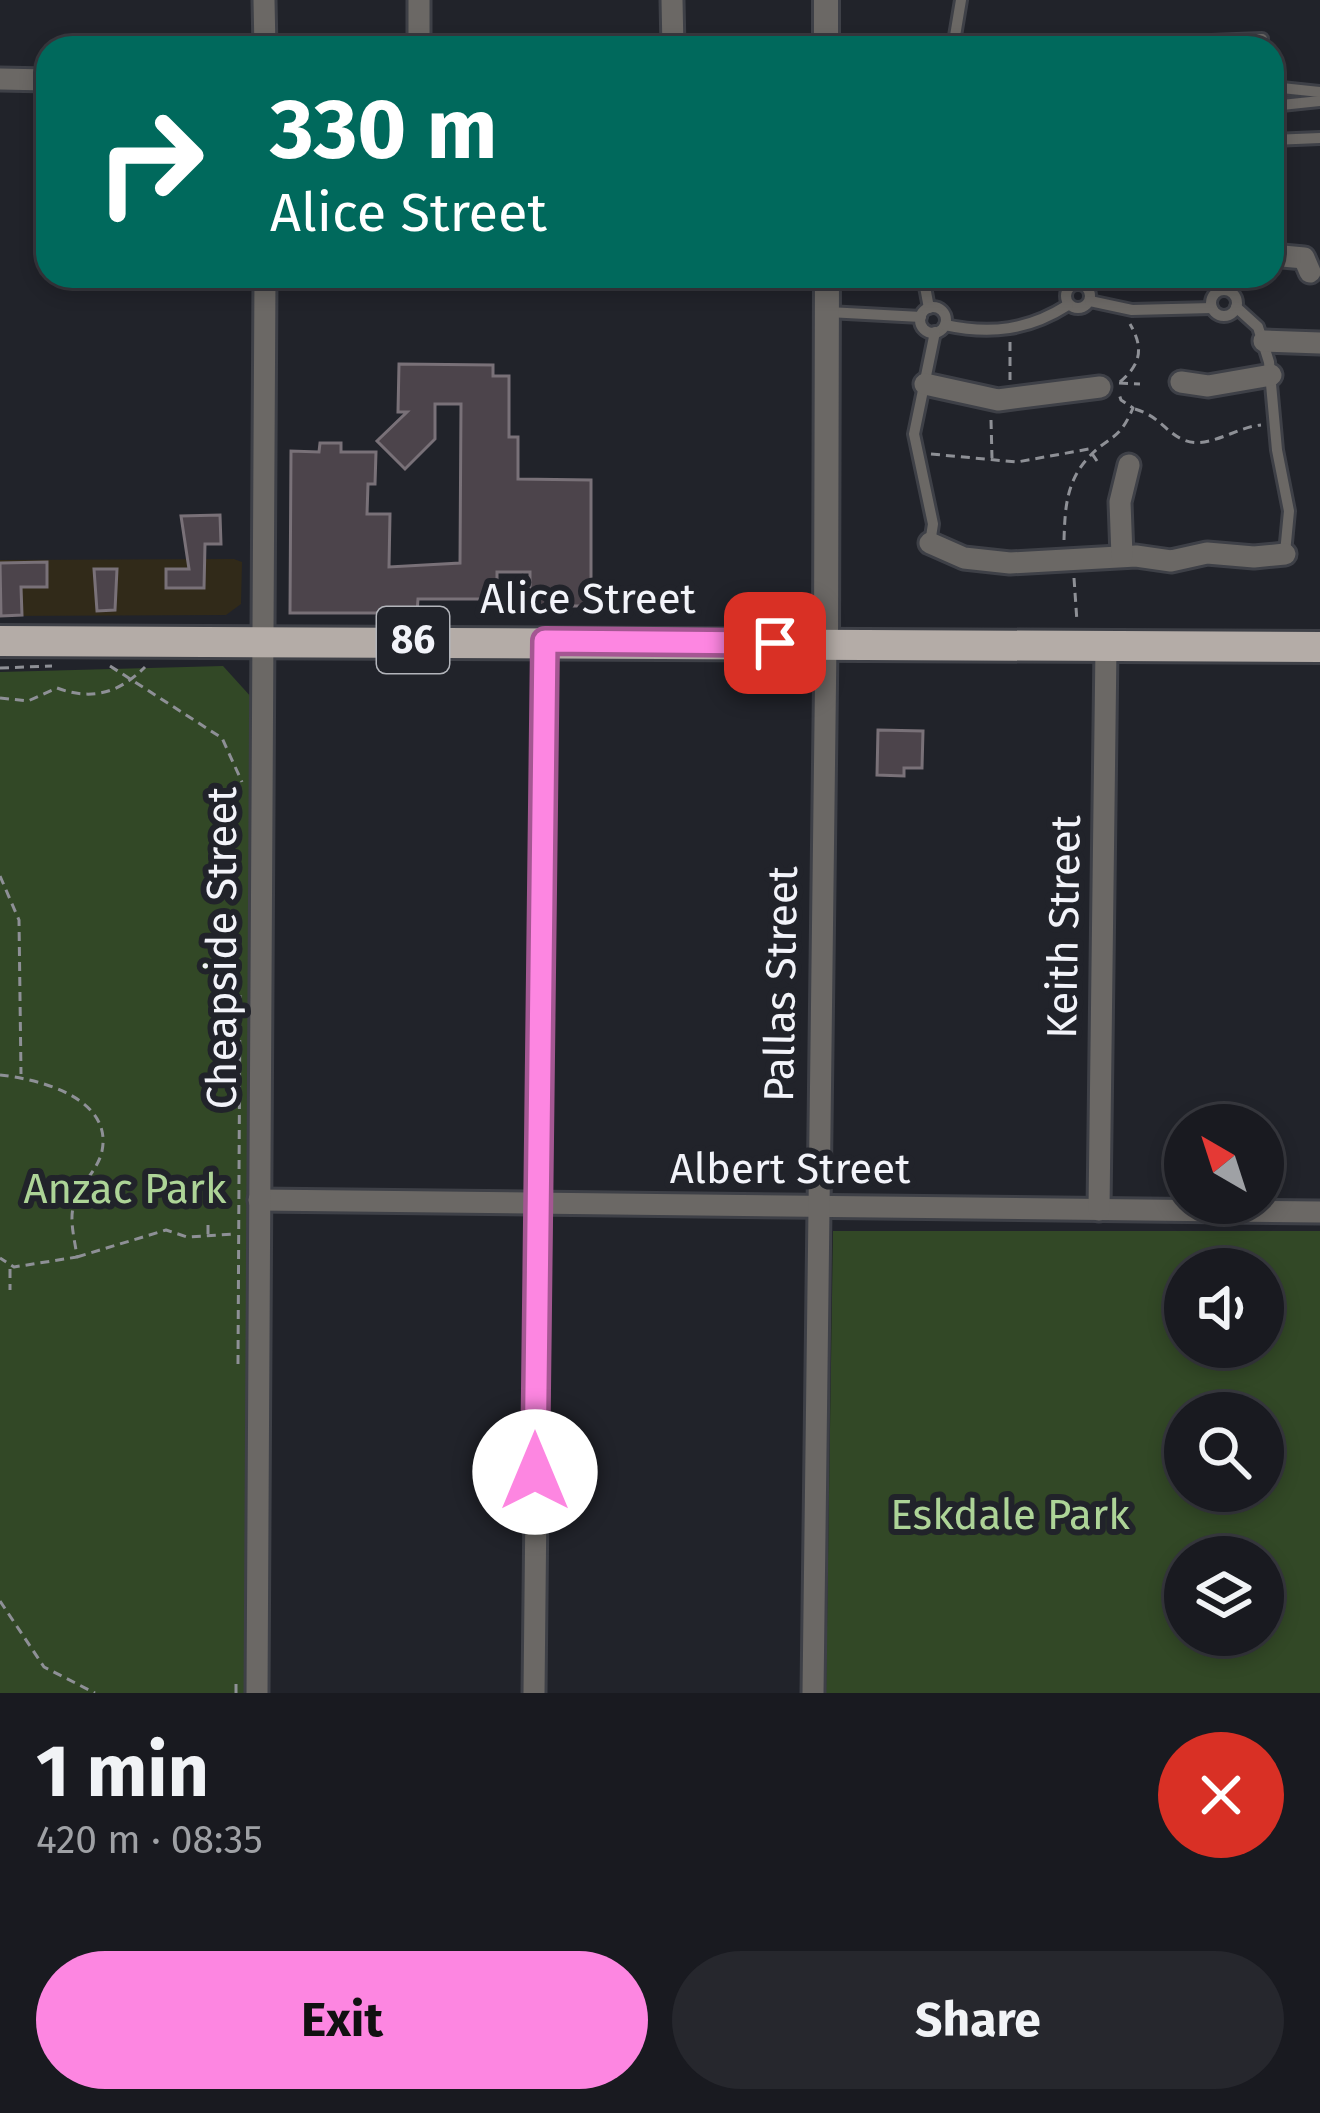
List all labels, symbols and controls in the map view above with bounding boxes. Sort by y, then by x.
text: 330 m [270,79,497,180]
icon: right [72,84,228,240]
text: Alice Street [270,181,547,245]
street label: Alice Street [480,574,697,624]
pin [724,592,826,694]
road number: 86 [377,607,449,673]
icon: arrive [742,610,808,676]
street label: Cheapside Street [197,786,247,1109]
street label: Keith Street [1037,814,1091,1039]
street label: Pallas Street [754,865,808,1102]
north arrow [1164,1104,1284,1224]
map controls [1164,1104,1284,1656]
street label: Albert Street [670,1144,911,1194]
park label: Anzac Park [23,1164,227,1214]
button: sound [1164,1248,1284,1368]
button: search [1164,1392,1284,1512]
position arrow [472,1409,598,1535]
park label: Eskdale Park [890,1490,1130,1540]
button: layers [1164,1536,1284,1656]
text: 1 min [36,1729,209,1815]
button: close [1158,1732,1284,1858]
text: 420 m · 08:35 [36,1817,263,1863]
button: Exit [36,1951,648,2089]
button: Share [672,1951,1284,2089]

